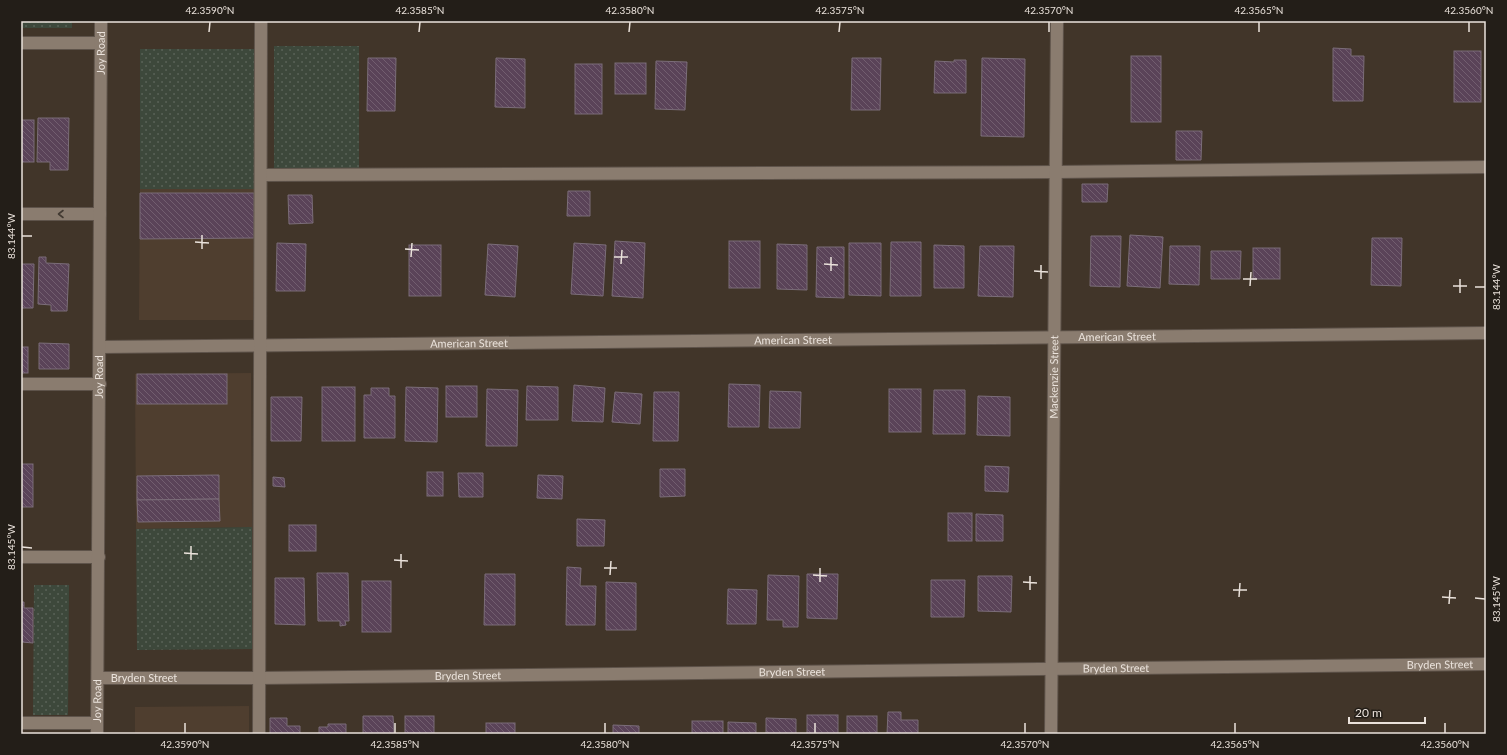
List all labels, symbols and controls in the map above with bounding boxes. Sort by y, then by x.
text: 42.3590°N [186,4,234,16]
text: 42.3585°N [396,4,444,16]
text: 42.3580°N [606,4,654,16]
text: 42.3575°N [816,4,864,16]
text: 42.3570°N [1025,4,1073,16]
text: 42.3565°N [1235,4,1283,16]
text: 42.3560°N [1445,4,1493,16]
street label: Joy Road [94,31,107,75]
one-way arrow [58,210,64,218]
text: 83.144°W [5,212,17,259]
text: 83.144°W [1490,263,1502,310]
street label: American Street [1078,329,1156,343]
street label: American Street [754,333,832,346]
street label: Mackenzie Street [1047,335,1060,419]
street label: American Street [430,336,508,350]
street label: Joy Road [92,355,105,399]
text: 83.145°W [5,523,17,570]
text: 83.145°W [1490,575,1502,622]
street label: Bryden Street [1407,657,1473,671]
street label: Bryden Street [1083,661,1149,675]
street label: Bryden Street [759,665,825,678]
street label: Bryden Street [435,668,501,682]
street label: Bryden Street [111,671,177,684]
street label: Joy Road [90,679,103,723]
scale bar [1349,699,1425,725]
text: 20 m [1355,705,1382,720]
text: 42.3590°N [161,738,209,750]
text: 42.3585°N [371,738,419,750]
text: 42.3580°N [581,738,629,750]
text: 42.3575°N [791,738,839,750]
text: 42.3570°N [1001,738,1049,750]
text: 42.3565°N [1211,738,1259,750]
text: 42.3560°N [1421,738,1469,750]

